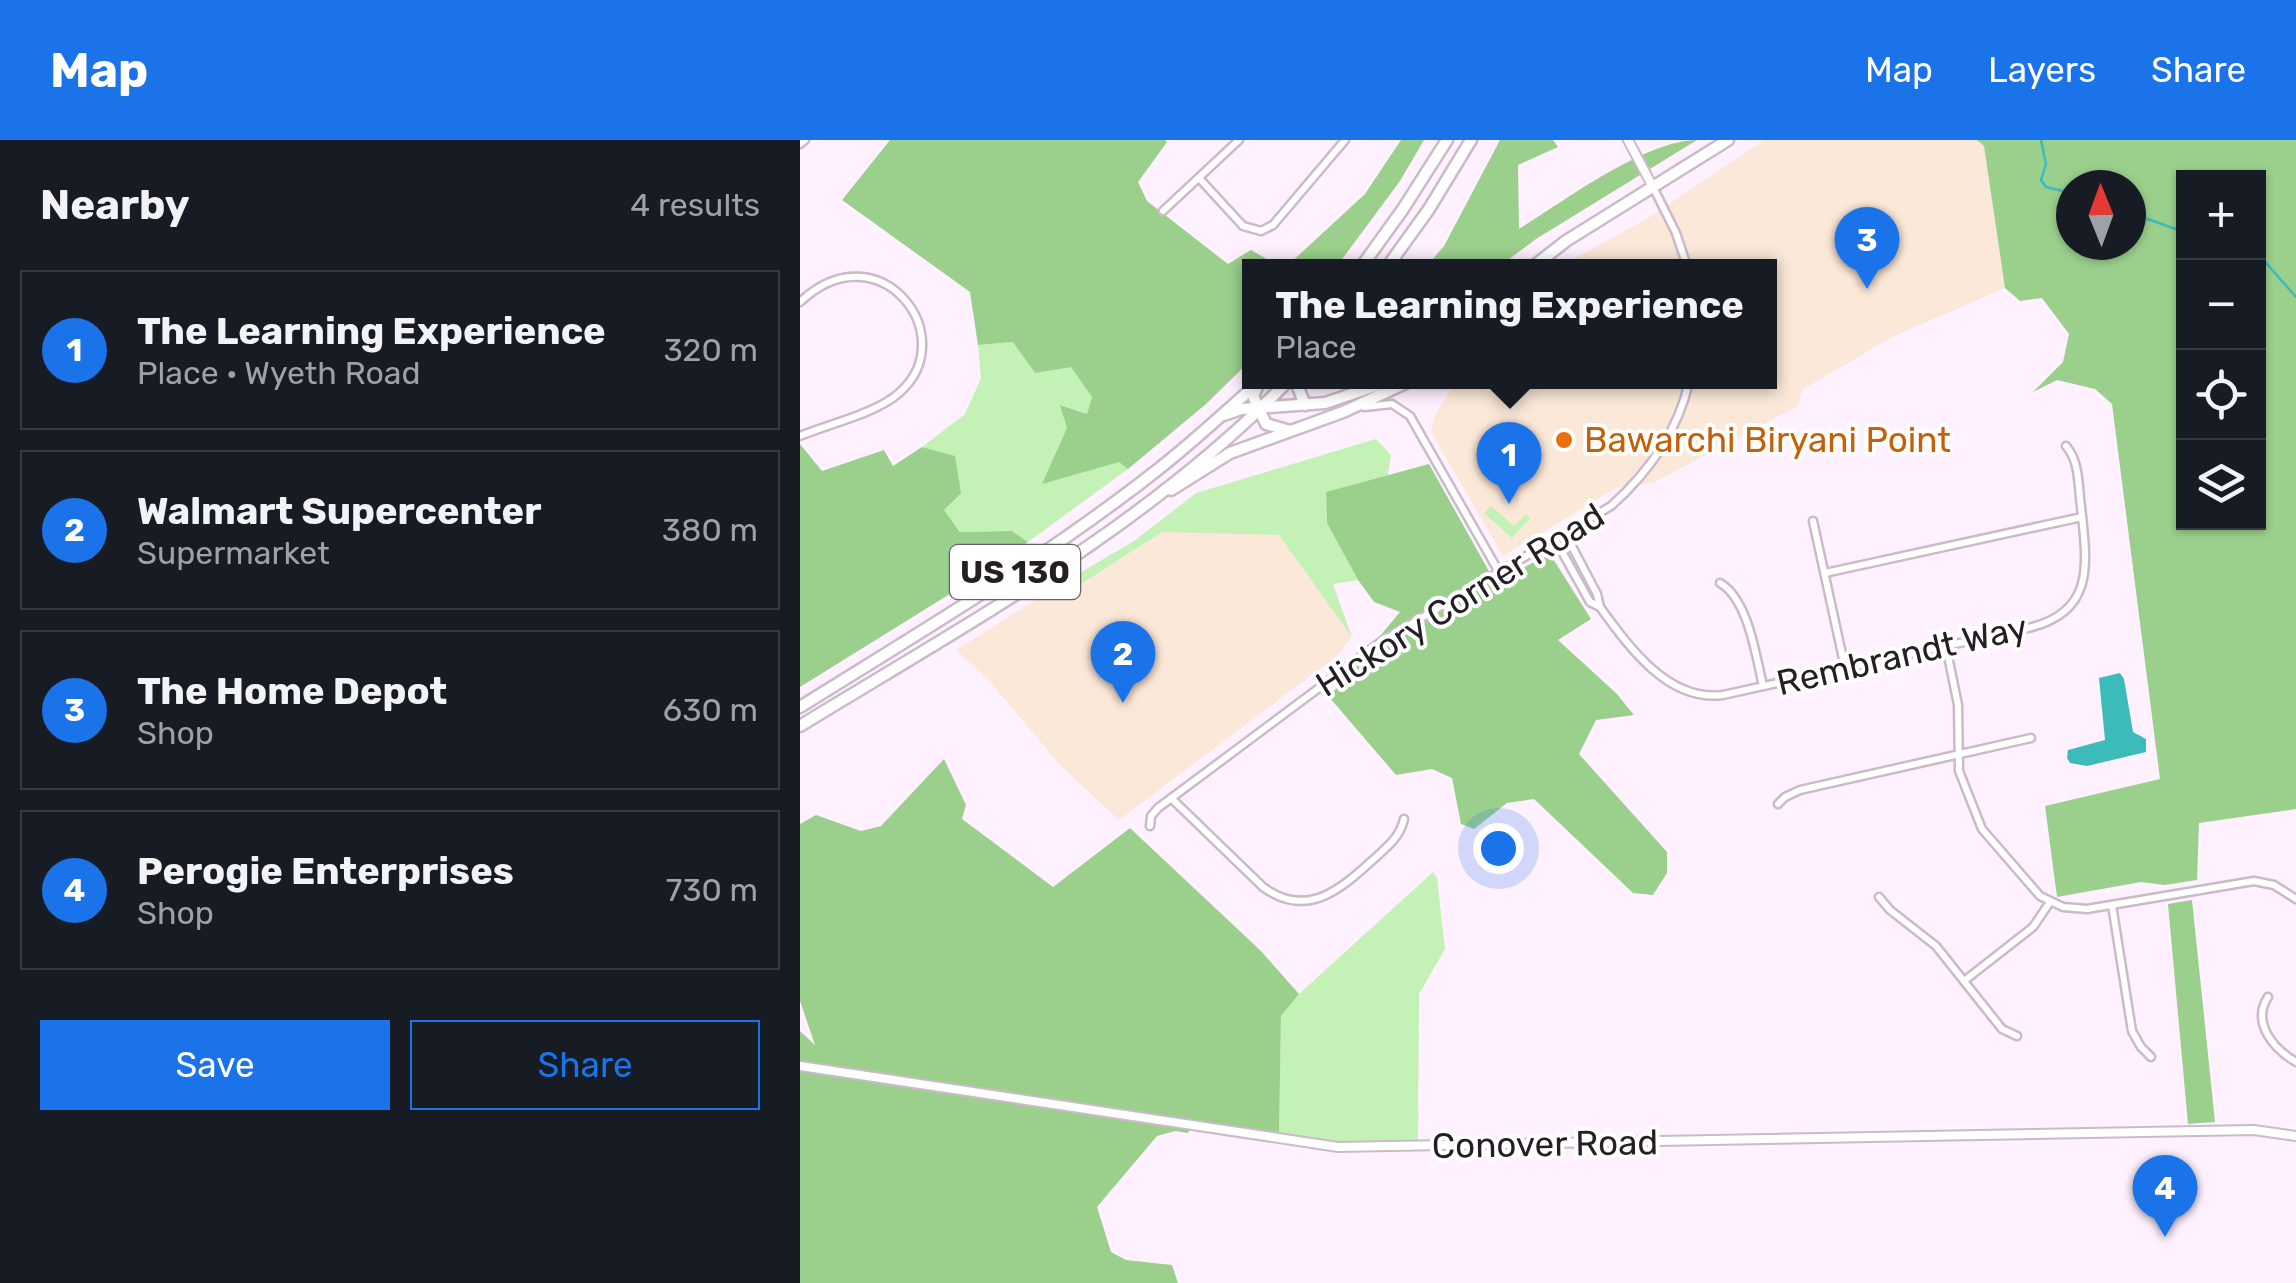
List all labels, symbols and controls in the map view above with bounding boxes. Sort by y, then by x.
text: Map [50,42,148,99]
text: Map [1865,49,1933,91]
text: Layers [1988,49,2096,91]
text: Share [2151,49,2246,91]
north arrow [2056,170,2146,260]
map controls [2176,170,2266,530]
button: + [2176,170,2266,260]
text: Nearby [40,180,190,230]
text: 4 results [630,186,760,224]
pin: 3 [1834,206,1900,289]
popup [1242,259,1777,389]
button: − [2176,260,2266,350]
text: The Learning Experience [1275,282,1744,328]
text: The Learning Experience [137,308,606,354]
text: Place [1275,328,1357,366]
text: 1 [67,331,82,369]
text: 320 m [663,331,758,369]
button: locate [2176,350,2266,440]
text: Place · Wyeth Road [137,354,421,392]
place label: Bawarchi Biryani Point [1584,419,1951,461]
pin: 1 [1476,422,1542,504]
marker: Bawarchi Biryani Point [1553,429,1575,451]
button: layers [2176,440,2266,530]
text: Walmart Supercenter [137,488,541,534]
street label: Hickory Corner Road [1308,494,1612,706]
text: 2 [64,511,85,549]
text: 380 m [662,511,758,549]
text: Supermarket [137,534,330,572]
road number: US 130 [950,545,1080,599]
street label: Rembrandt Way [1773,606,2031,704]
pin: 2 [1090,620,1156,703]
text: The Home Depot [137,668,447,714]
text: 3 [64,691,85,729]
text: 630 m [663,691,758,729]
text: Shop [137,714,214,752]
your location [1473,823,1524,874]
text: Perogie Enterprises [137,848,514,894]
text: 4 [64,871,85,909]
text: 730 m [666,871,758,909]
text: Shop [137,894,214,932]
button: Save [40,1020,390,1110]
button: Share [410,1020,760,1110]
street label: Conover Road [1431,1121,1659,1167]
pin: 4 [2132,1154,2198,1237]

